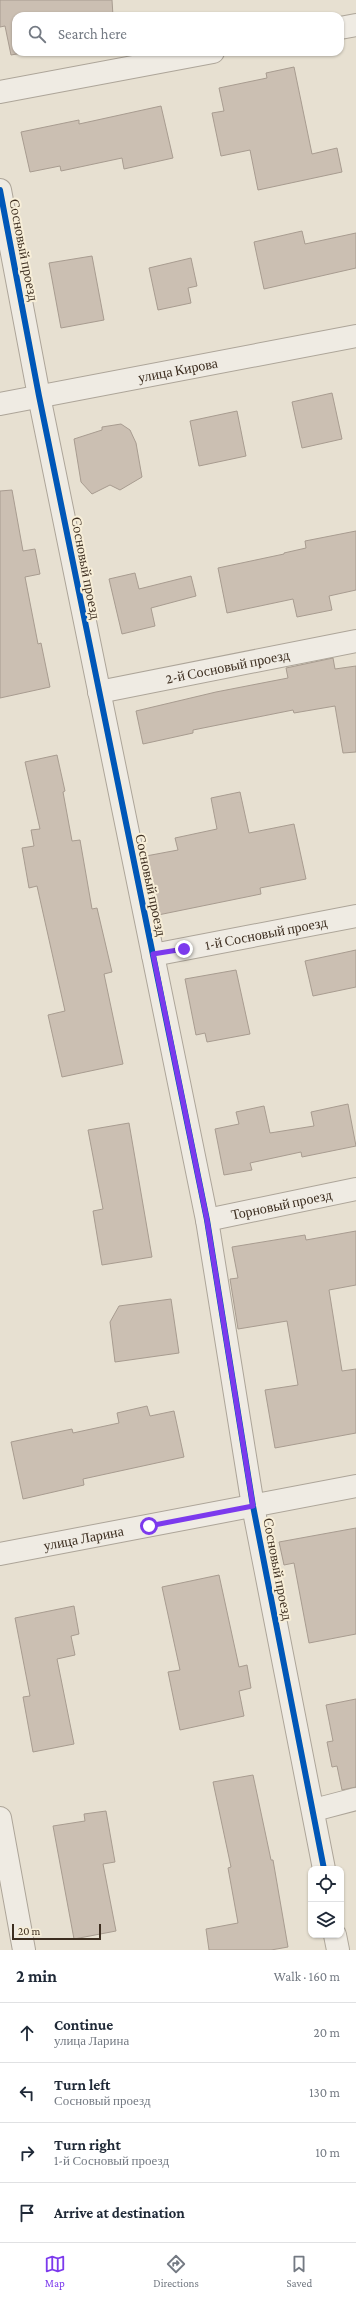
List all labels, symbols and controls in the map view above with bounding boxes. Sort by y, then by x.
search box [12,12,344,56]
icon: search [26,23,48,45]
text: Search here [58,26,127,42]
street label: Сосновый проезд [6,197,42,303]
street label: улица Кирова [137,354,220,385]
street label: Сосновый проезд [68,515,104,621]
street label: 2-й Сосновый проезд [164,646,291,687]
street label: Сосновый проезд [132,832,170,938]
street label: 1-й Сосновый проезд [204,914,328,953]
route end [175,940,193,958]
street label: Торновый проезд [230,1186,333,1223]
street label: Сосновый проезд [260,1516,296,1622]
route start [140,1517,158,1535]
street label: улица Ларина [42,1522,126,1554]
map controls [308,1866,344,1938]
button: locate [308,1866,344,1902]
button: layers [308,1902,344,1938]
scale bar [12,1922,101,1941]
text: 20 m [18,1925,40,1937]
text: 2 min [16,1967,57,1986]
text: Walk · 160 m [274,1969,340,1984]
text: Continue [54,2017,113,2033]
icon: ahead [16,2022,38,2044]
text: 20 m [314,2025,340,2040]
text: улица Ларина [54,2033,129,2048]
text: Turn left [54,2077,110,2093]
icon: left [16,2082,38,2104]
text: 130 m [309,2085,340,2100]
text: Сосновый проезд [54,2093,151,2108]
text: Turn right [54,2137,121,2153]
icon: right [16,2142,38,2164]
text: 10 m [315,2145,340,2160]
text: 1-й Сосновый проезд [54,2153,169,2168]
icon: arrive [16,2202,38,2224]
text: Arrive at destination [54,2205,185,2221]
tab: Map [44,2253,66,2289]
tab: Directions [153,2253,199,2289]
tab: Saved [286,2253,312,2289]

